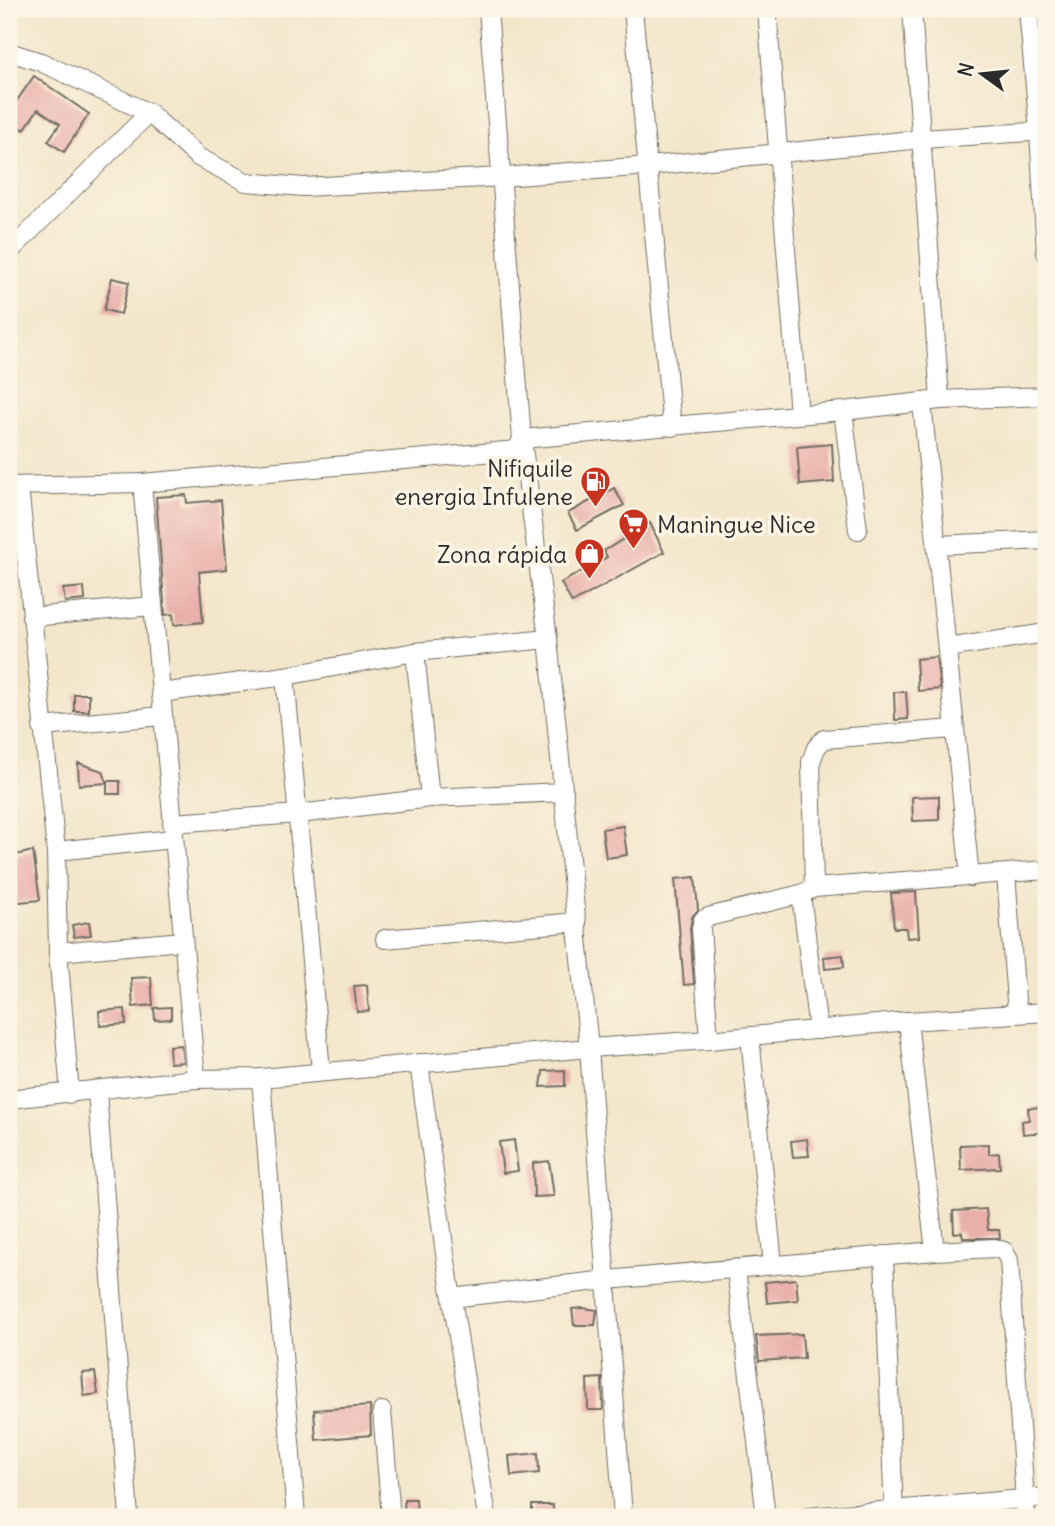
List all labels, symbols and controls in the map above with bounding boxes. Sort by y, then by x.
north arrow [946,38,1016,108]
text: N [952,60,979,79]
place label: Nifiquile energia Infulene [394,453,573,511]
fuel station icon: Nifiquile energia Infulene [579,465,613,509]
supermarket icon: Maningue Nice [617,507,651,551]
place label: Maningue Nice [657,509,816,539]
shop icon: Zona rápida [573,537,607,581]
place label: Zona rápida [437,539,567,569]

